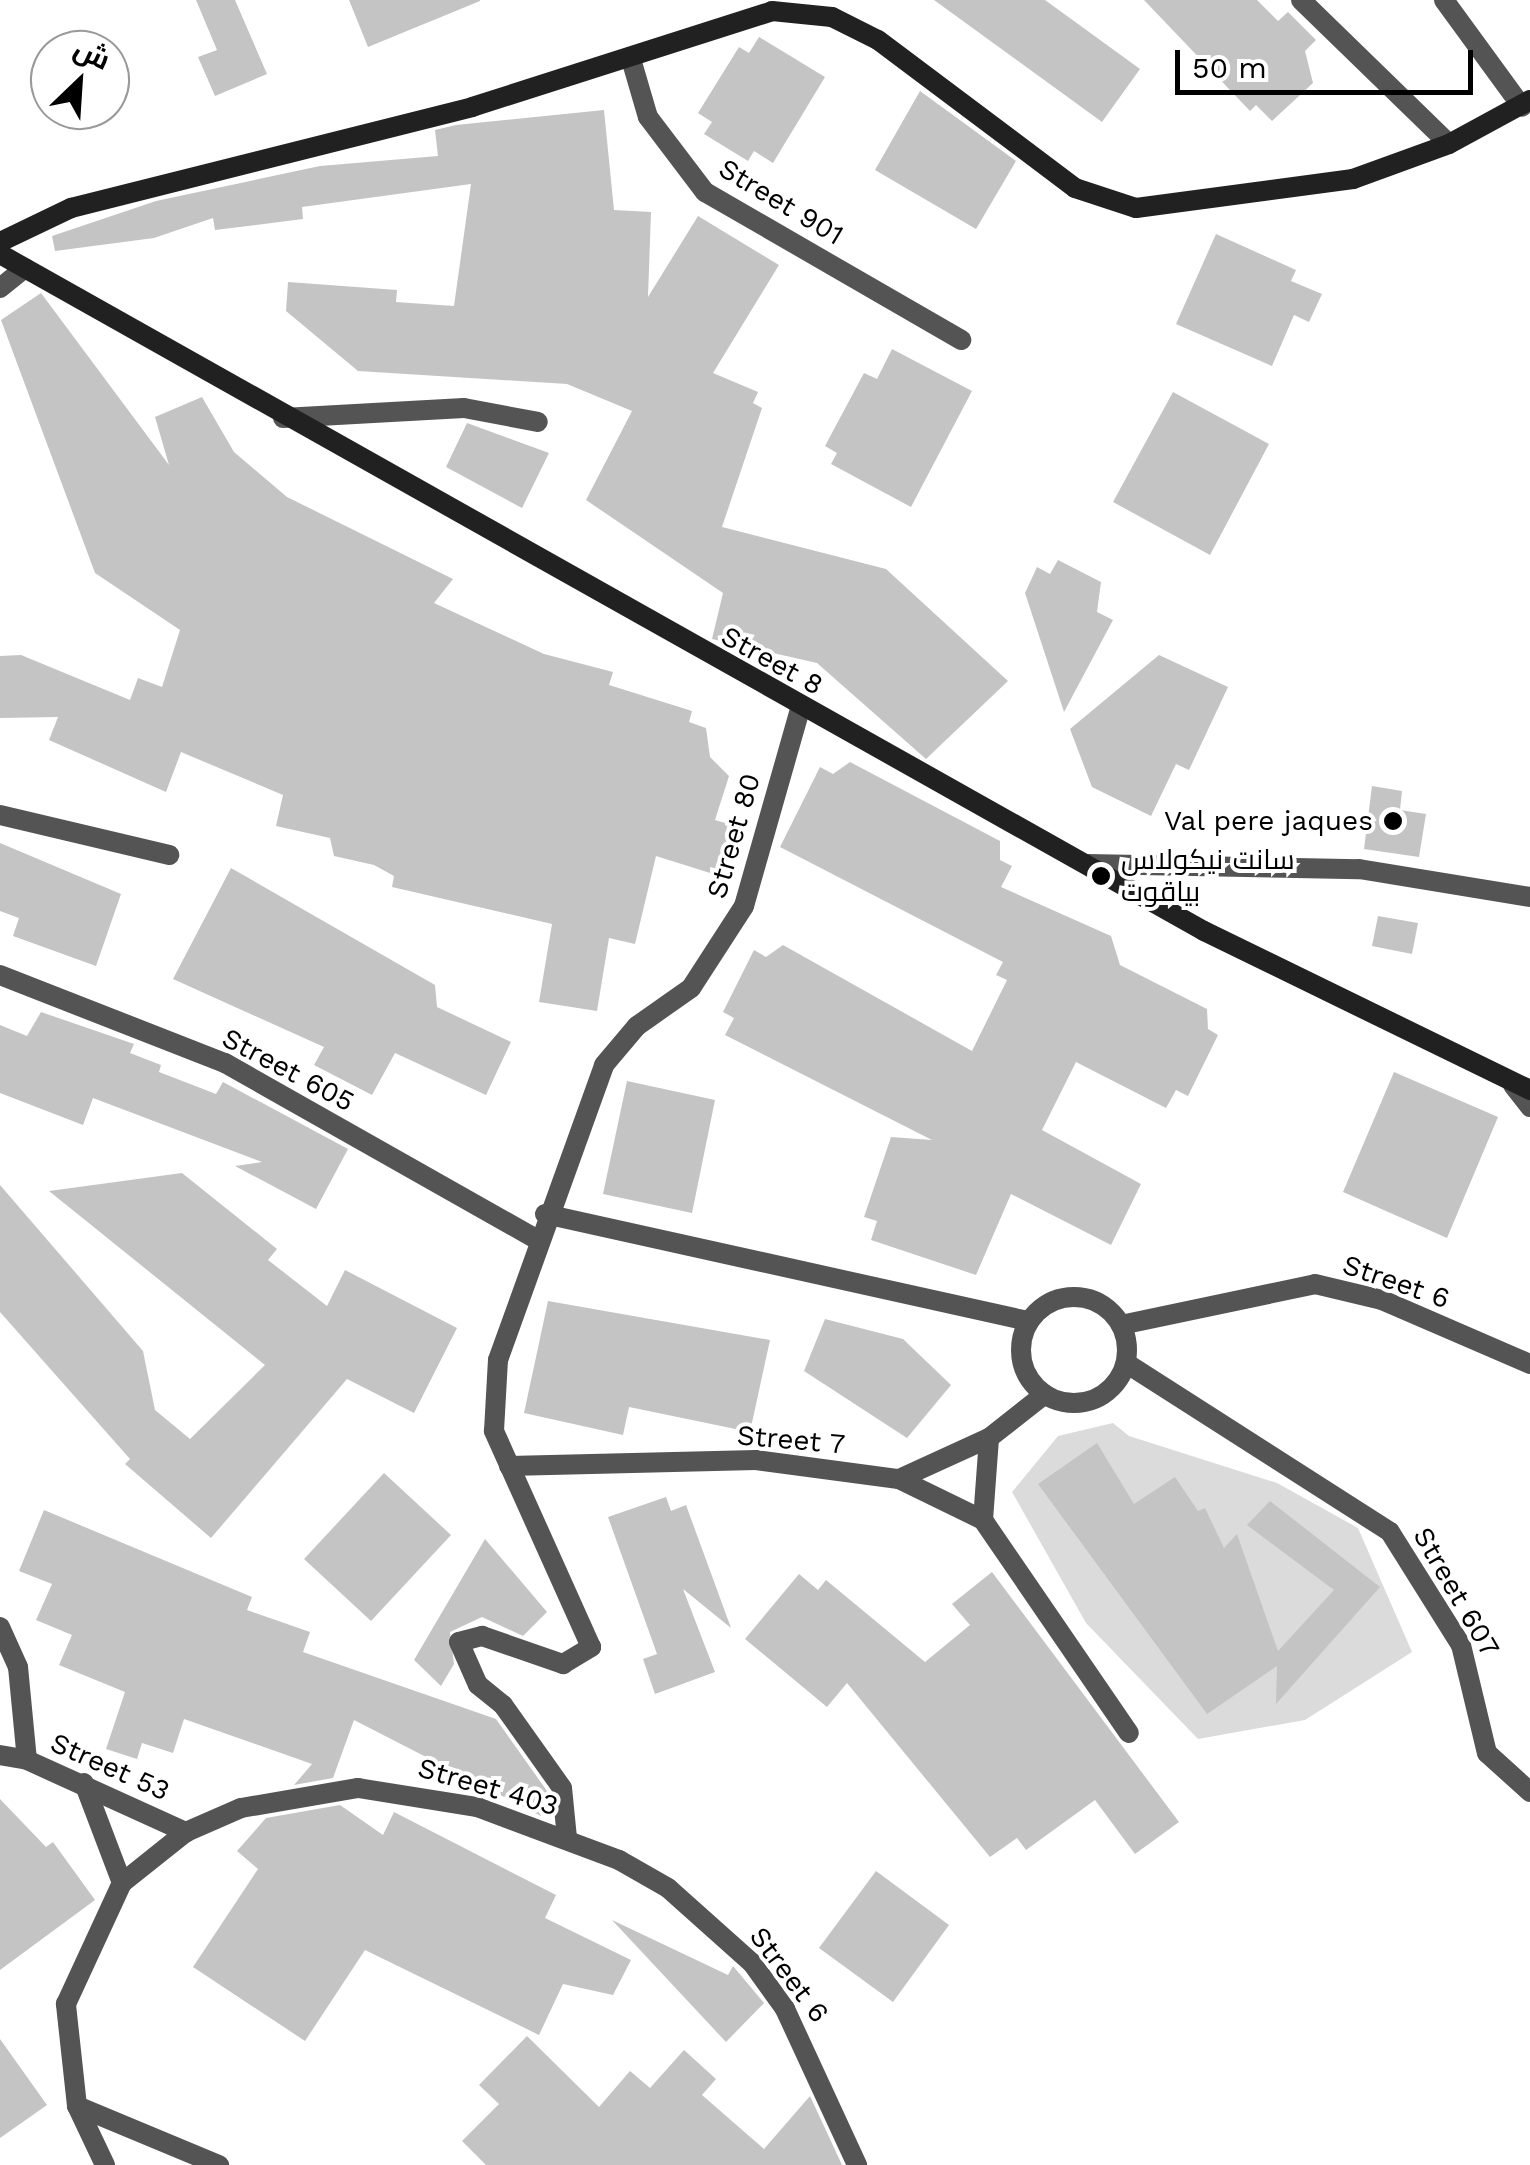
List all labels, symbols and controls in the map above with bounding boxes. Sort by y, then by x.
north arrow [30,30,130,130]
scale bar [1180,30,1478,92]
text: ش [69,32,115,77]
text: 50 m [1192,50,1267,85]
street label: Street 901 [713,152,849,252]
street label: Street 8 [715,619,829,703]
street label: Street 80 [700,770,768,902]
place label: Val pere jaques [1163,804,1373,838]
marker: Val pere jaques [1382,810,1404,832]
place label: سانت نيكولاس بياقوت [1121,843,1295,909]
marker: سانت نيكولاس بياقوت [1090,865,1112,887]
street label: Street 605 [216,1021,360,1119]
street label: Street 6 [1338,1248,1454,1316]
street label: Street 7 [735,1418,847,1462]
street label: Street 607 [1406,1521,1506,1663]
street label: Street 53 [45,1726,175,1808]
street label: Street 403 [414,1751,562,1823]
street label: Street 6 [742,1921,836,2029]

